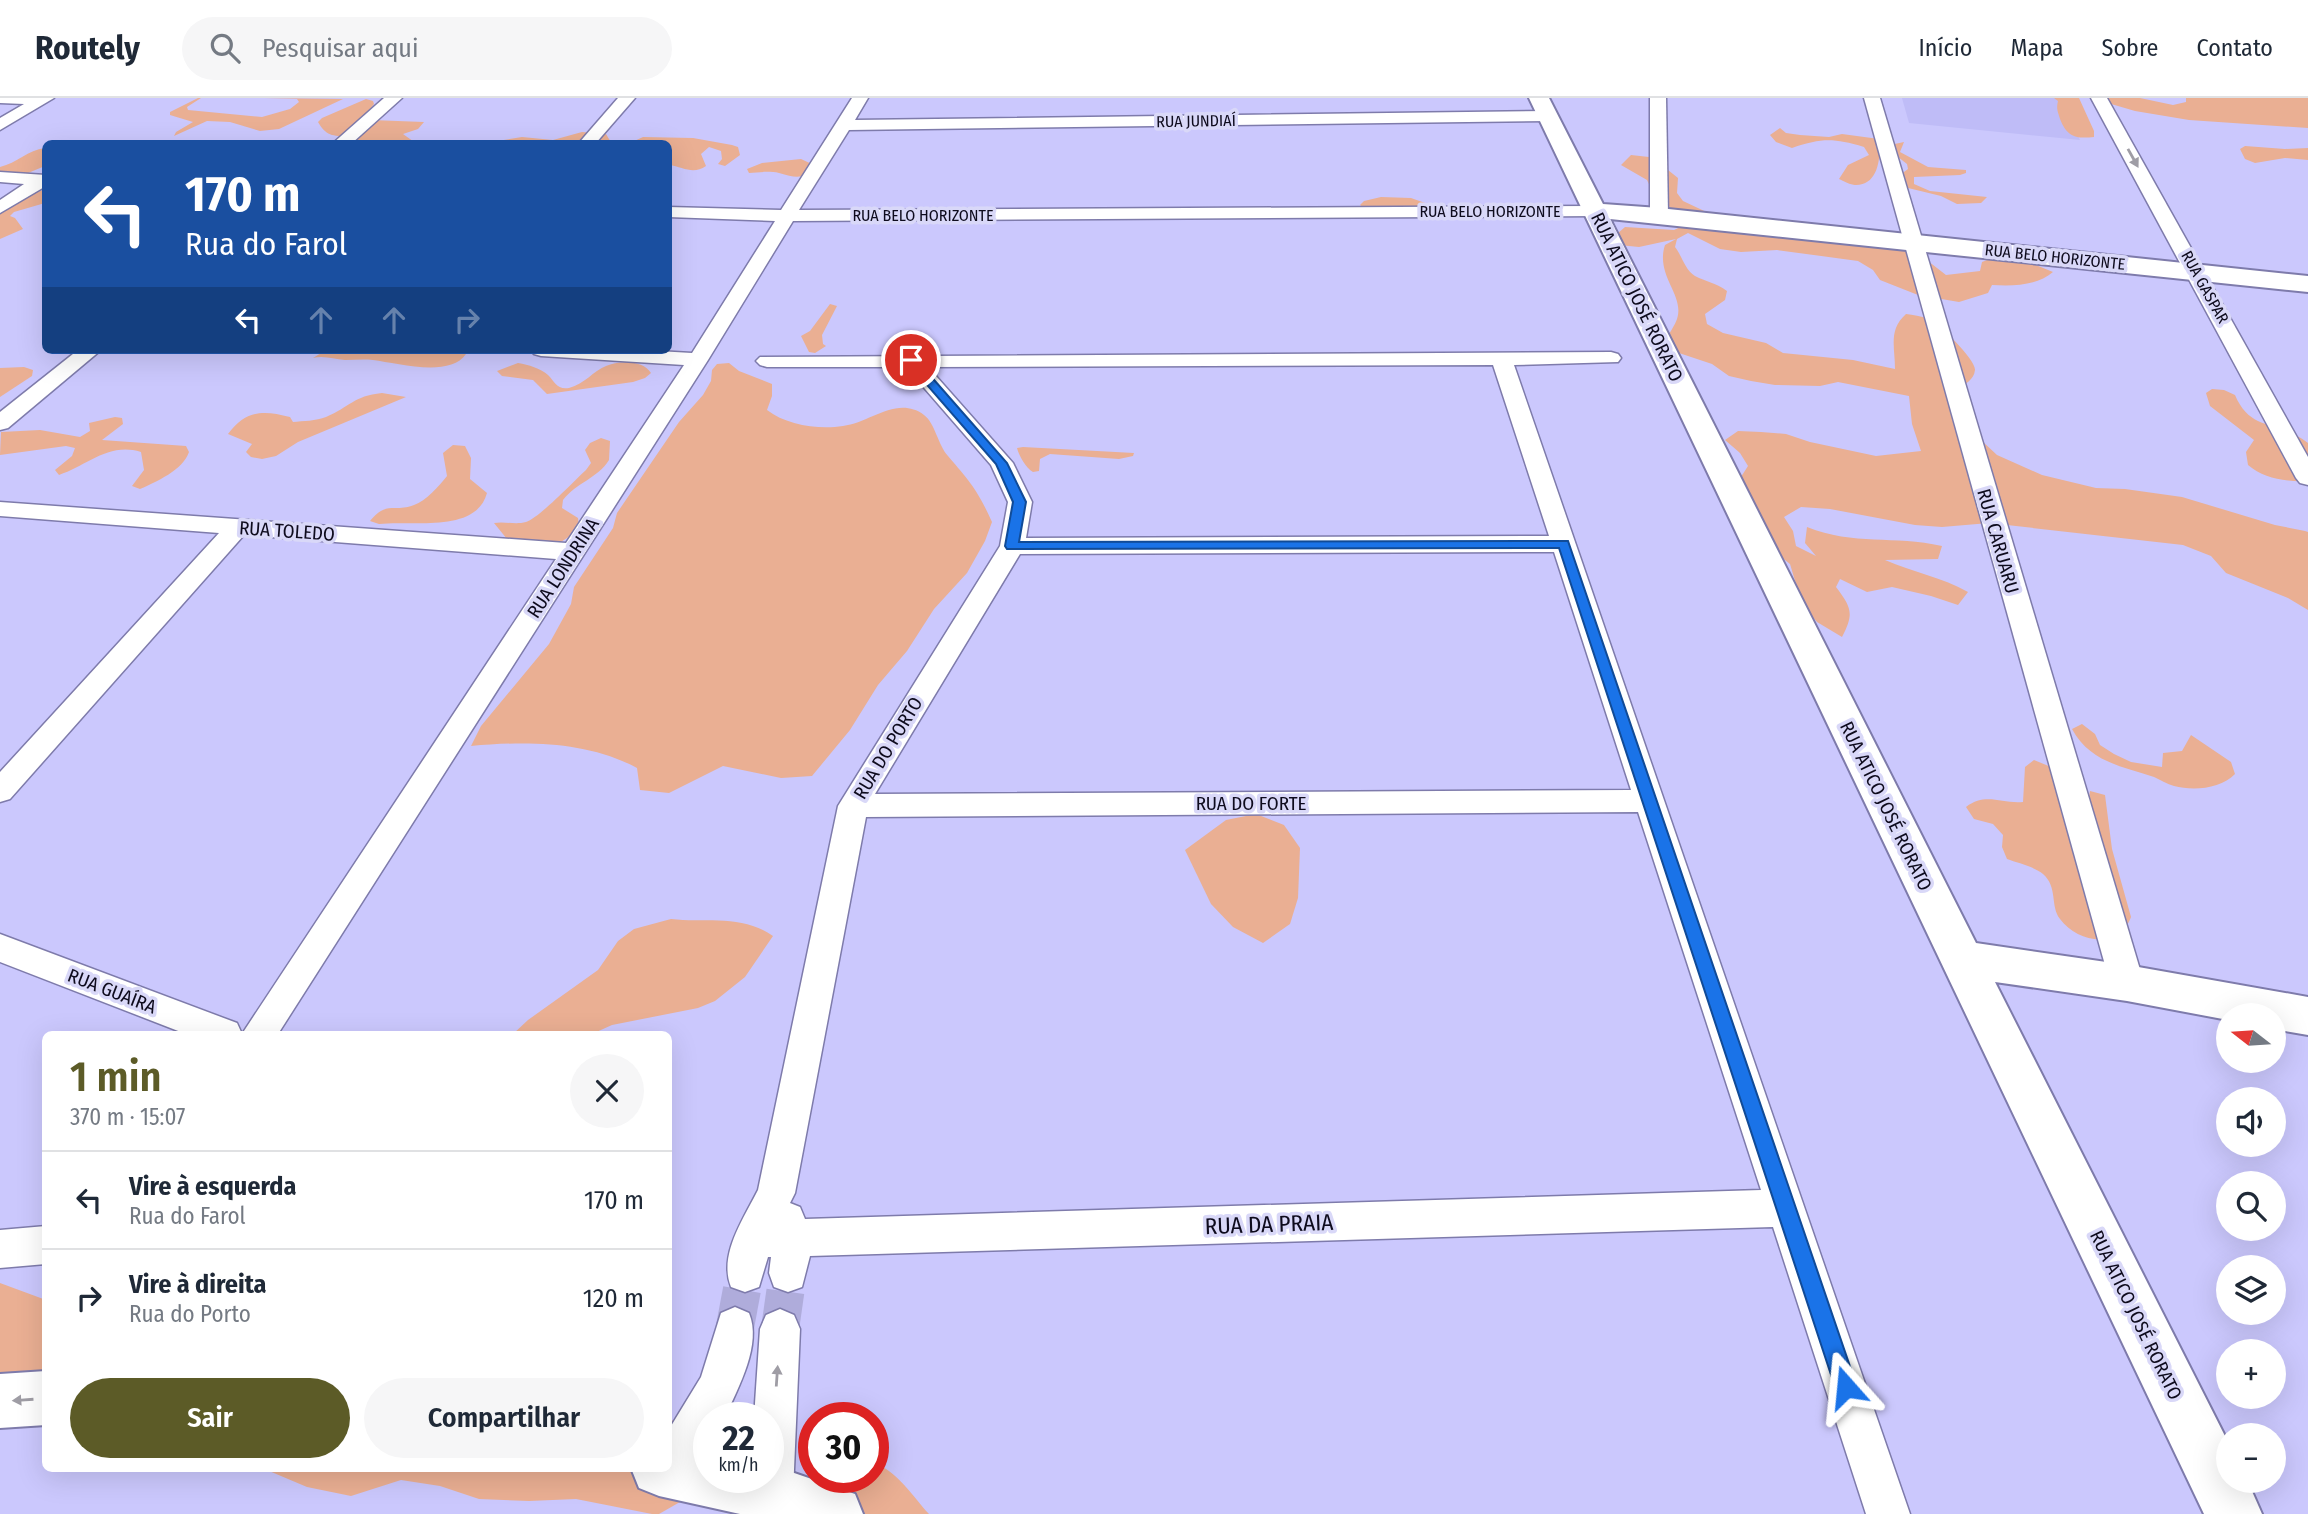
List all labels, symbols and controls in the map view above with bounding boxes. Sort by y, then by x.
search box [182,17,672,80]
text: Routely [35,28,140,68]
icon: search [206,29,244,67]
text: Pesquisar aqui [262,33,418,64]
text: Início [1919,34,1972,62]
text: Mapa [2010,34,2064,62]
text: Sobre [2102,34,2158,62]
text: Contato [2196,34,2273,62]
street label: RUA JUNDIAÍ [1156,111,1236,131]
one-way arrow [2127,148,2139,167]
text: 170 m [185,165,301,224]
icon: left [70,168,161,259]
street label: RUA BELO HORIZONTE [1420,202,1560,221]
street label: RUA BELO HORIZONTE [853,206,993,225]
street label: RUA ATICO JOSÉ RORATO [1586,209,1688,385]
text: Rua do Farol [185,225,347,263]
street label: RUA BELO HORIZONTE [1984,240,2126,274]
street label: RUA GASPAR [2177,247,2233,327]
icon: left [229,301,267,339]
icon: ahead [302,301,340,339]
icon: ahead [375,301,413,339]
icon: right [448,301,486,339]
pin [881,330,941,390]
icon: arrive [892,341,930,379]
street label: RUA CARUARU [1972,486,2024,596]
street label: RUA LONDRINA [522,514,604,622]
street label: RUA TOLEDO [238,516,336,546]
street label: RUA DO PORTO [849,693,927,803]
street label: RUA ATICO JOSÉ RORATO [1835,718,1937,894]
street label: RUA DO FORTE [1196,792,1306,815]
street label: RUA GUAÍRA [65,964,159,1018]
north arrow [2216,1003,2286,1073]
map controls [2216,1003,2286,1493]
text: 1 min [70,1052,161,1102]
button: close [570,1054,644,1128]
button: sound [2216,1087,2286,1157]
text: 370 m · 15:07 [70,1103,185,1131]
text: Vire à esquerda [129,1171,296,1202]
button: search [2216,1171,2286,1241]
icon: left [70,1181,108,1219]
text: 170 m [584,1185,644,1216]
text: Rua do Farol [129,1202,246,1230]
street label: RUA DA PRAIA [1204,1208,1334,1240]
street label: RUA ATICO JOSÉ RORATO [2085,1227,2187,1403]
button: layers [2216,1255,2286,1325]
text: Vire à direita [129,1269,267,1300]
icon: right [70,1279,108,1317]
text: 120 m [583,1283,644,1314]
text: Rua do Porto [129,1300,251,1328]
button: + [2216,1339,2286,1409]
position arrow [1809,1350,1883,1424]
one-way arrow [772,1365,783,1387]
button: Sair [70,1378,350,1458]
button: Compartilhar [364,1378,644,1458]
one-way arrow [12,1395,34,1406]
speed limit sign: 30 [798,1402,889,1493]
text: 22 [722,1417,755,1459]
button: − [2216,1423,2286,1493]
text: km/h [718,1454,759,1476]

